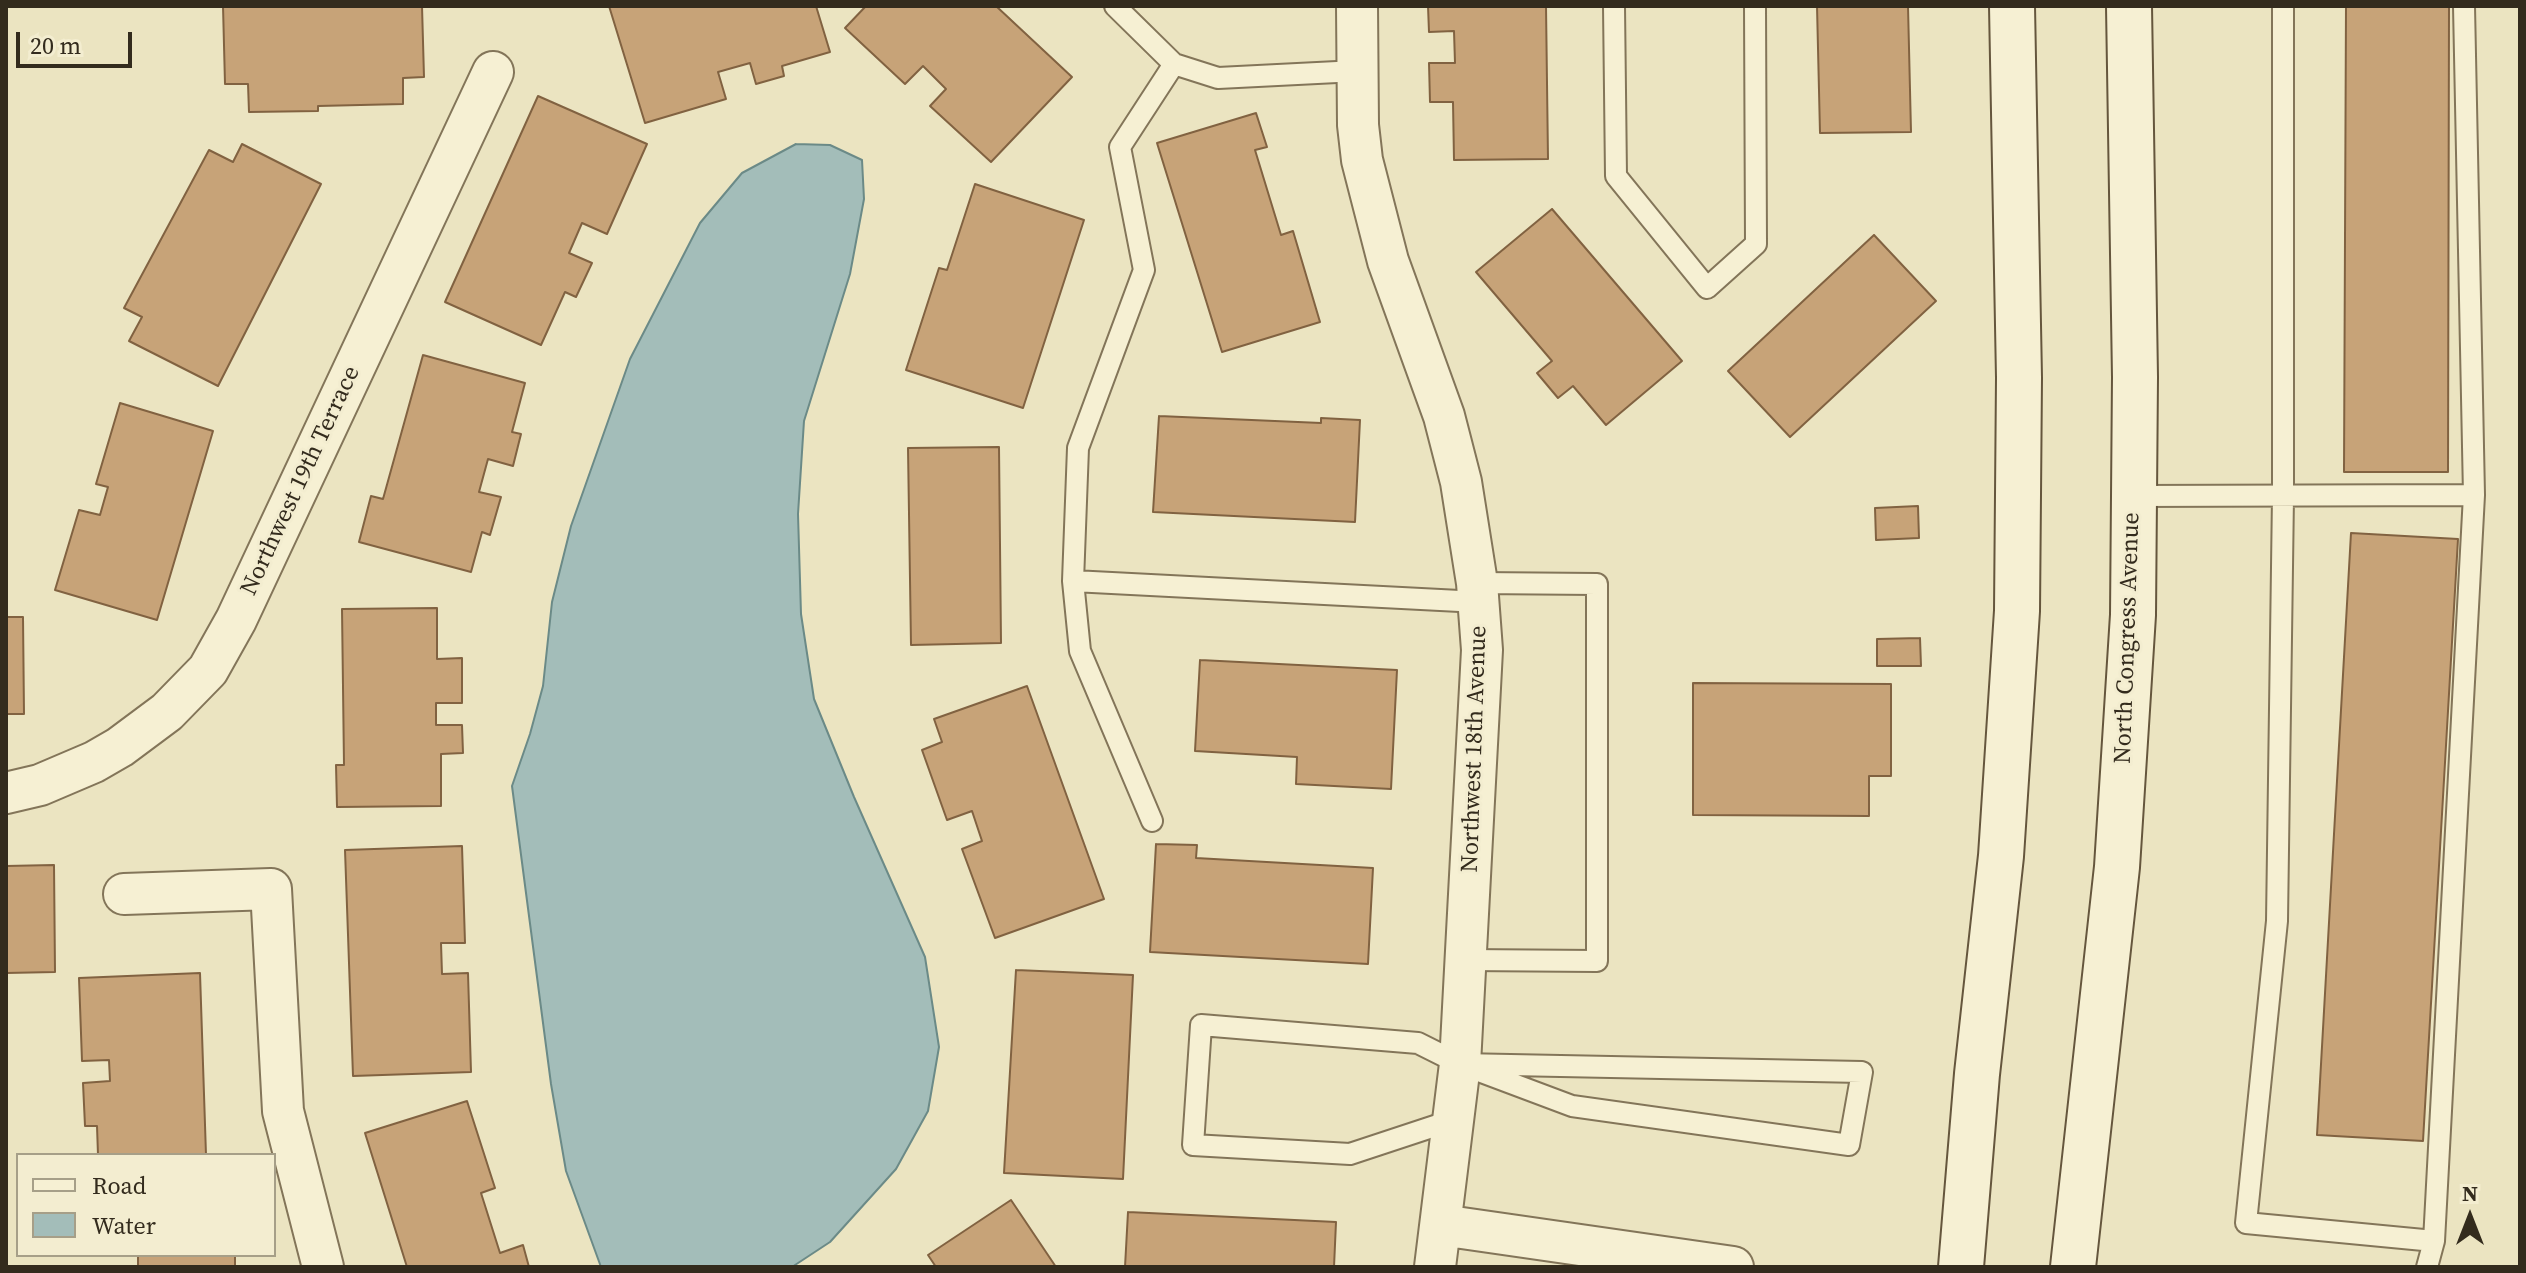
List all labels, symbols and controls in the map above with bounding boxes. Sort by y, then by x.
scale bar [20,16,136,66]
text: 20 m [30,29,81,62]
street label: Northwest 19th Terrace [235,362,367,600]
street label: North Congress Avenue [2109,512,2147,764]
street label: Northwest 18th Avenue [1456,625,1494,873]
legend [16,1153,276,1257]
text: Road [92,1169,146,1202]
north arrow [2430,1177,2510,1257]
text: N [2462,1178,2478,1208]
text: Water [92,1209,156,1242]

